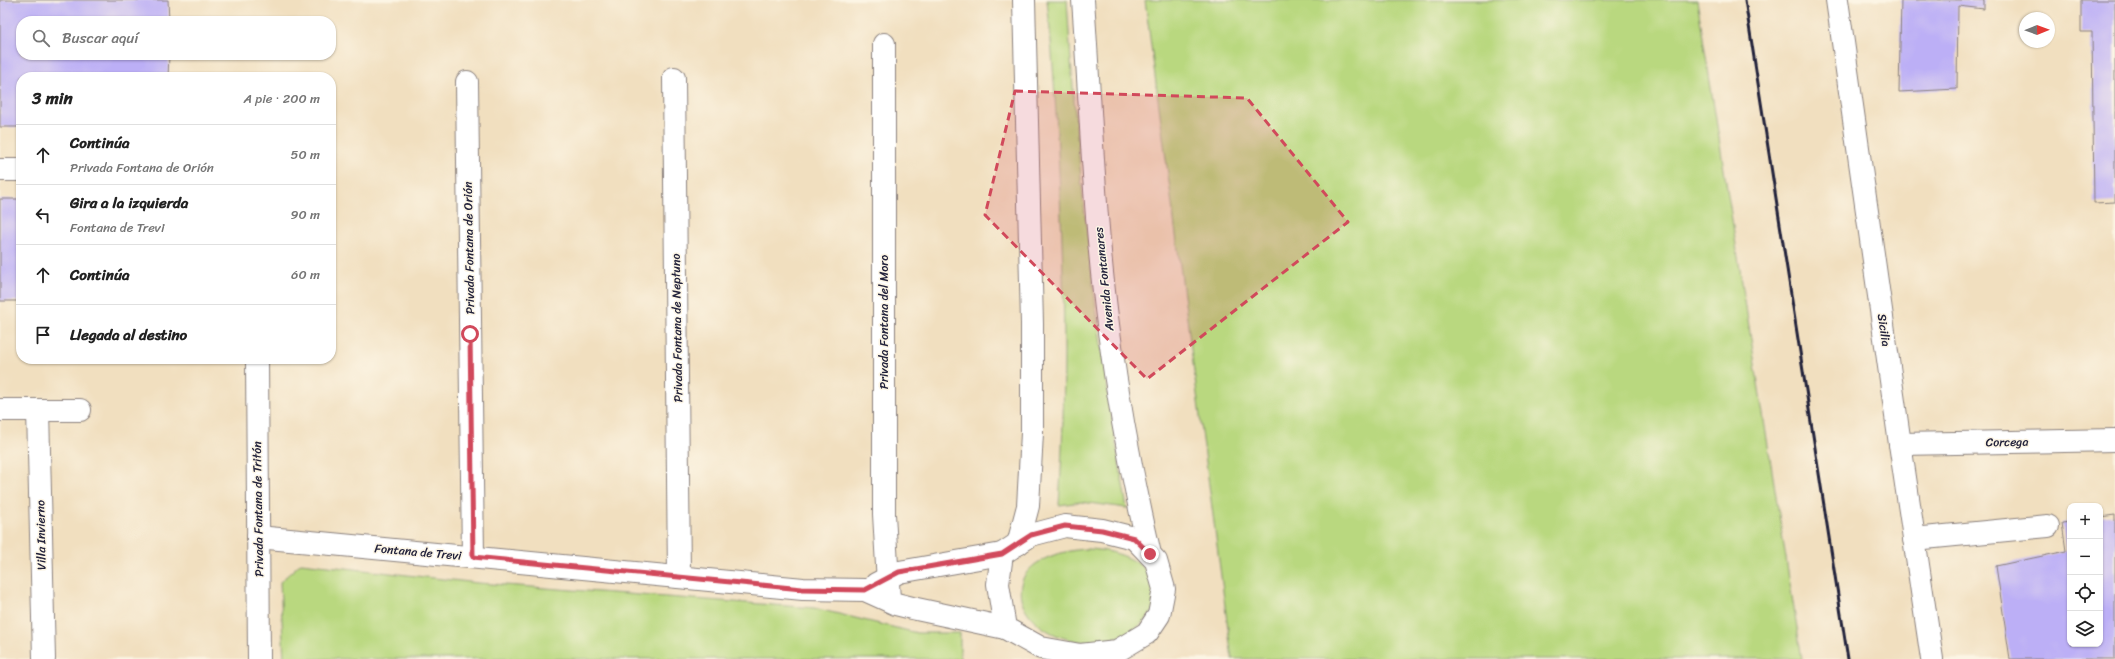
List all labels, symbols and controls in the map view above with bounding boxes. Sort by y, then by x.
north arrow [2019,12,2055,48]
search box [16,16,336,60]
text: Buscar aquí [62,25,139,51]
icon: search [30,27,52,49]
text: 3 min [32,83,73,113]
text: A pie · 200 m [243,87,320,110]
text: Continúa [70,130,129,156]
text: 50 m [290,143,320,166]
icon: ahead [32,144,54,166]
text: Privada Fontana de Orión [70,156,214,179]
street label: Privada Fontana de Orión [457,181,481,315]
text: Gira a la izquierda [70,190,188,216]
text: 90 m [290,203,320,226]
icon: left [32,204,54,226]
text: Fontana de Trevi [70,216,164,239]
street label: Avenida Fontanares [1088,225,1121,333]
street label: Privada Fontana de Neptuno [665,253,689,403]
street label: Privada Fontana del Moro [873,255,895,389]
text: Continúa [70,262,129,288]
text: 60 m [291,263,320,286]
icon: ahead [32,264,54,286]
street label: Sicilia [1871,312,1897,348]
text: Llegada al destino [70,322,187,348]
icon: arrive [32,324,54,346]
route start [461,325,479,343]
street label: Corcega [1985,431,2029,453]
street label: Privada Fontana de Tritón [246,441,270,577]
street label: Villa Invierno [29,500,53,570]
map controls [2067,503,2103,647]
button: + [2067,503,2103,539]
street label: Fontana de Trevi [374,537,463,567]
button: − [2067,539,2103,575]
route end [1141,545,1159,563]
button: locate [2067,575,2103,611]
button: layers [2067,611,2103,647]

